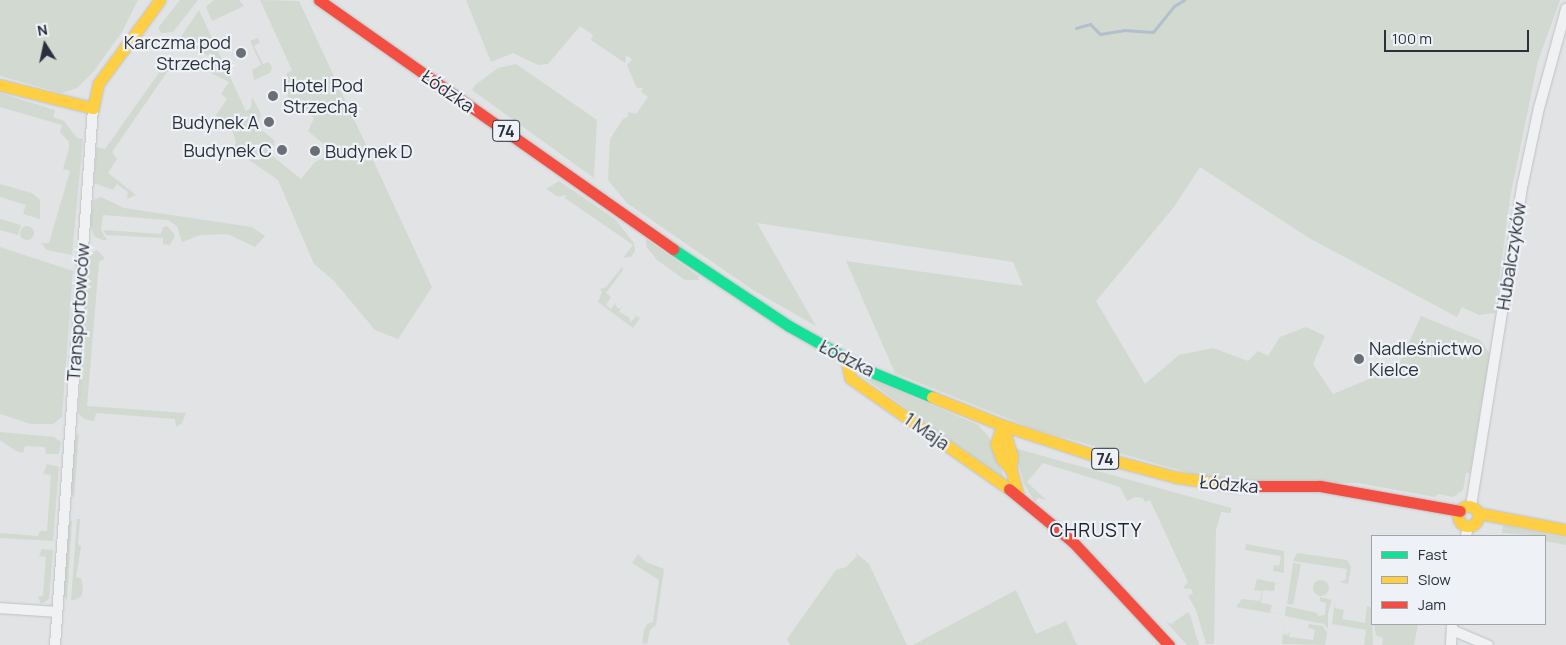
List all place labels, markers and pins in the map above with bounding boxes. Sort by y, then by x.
place label: Karczma pod Strzechą [124,32,231,74]
marker: Karczma pod Strzechą [235,47,247,59]
place label: Hotel Pod Strzechą [283,75,363,118]
marker: Hotel Pod Strzechą [267,90,279,102]
place label: Budynek A [172,111,259,133]
marker: Budynek A [263,116,275,128]
place label: Budynek C [184,139,272,161]
place label: Budynek D [325,140,413,162]
marker: Budynek C [276,144,288,156]
marker: Budynek D [309,145,321,157]
place label: Nadleśnictwo Kielce [1369,338,1482,380]
marker: Nadleśnictwo Kielce [1353,353,1365,365]

